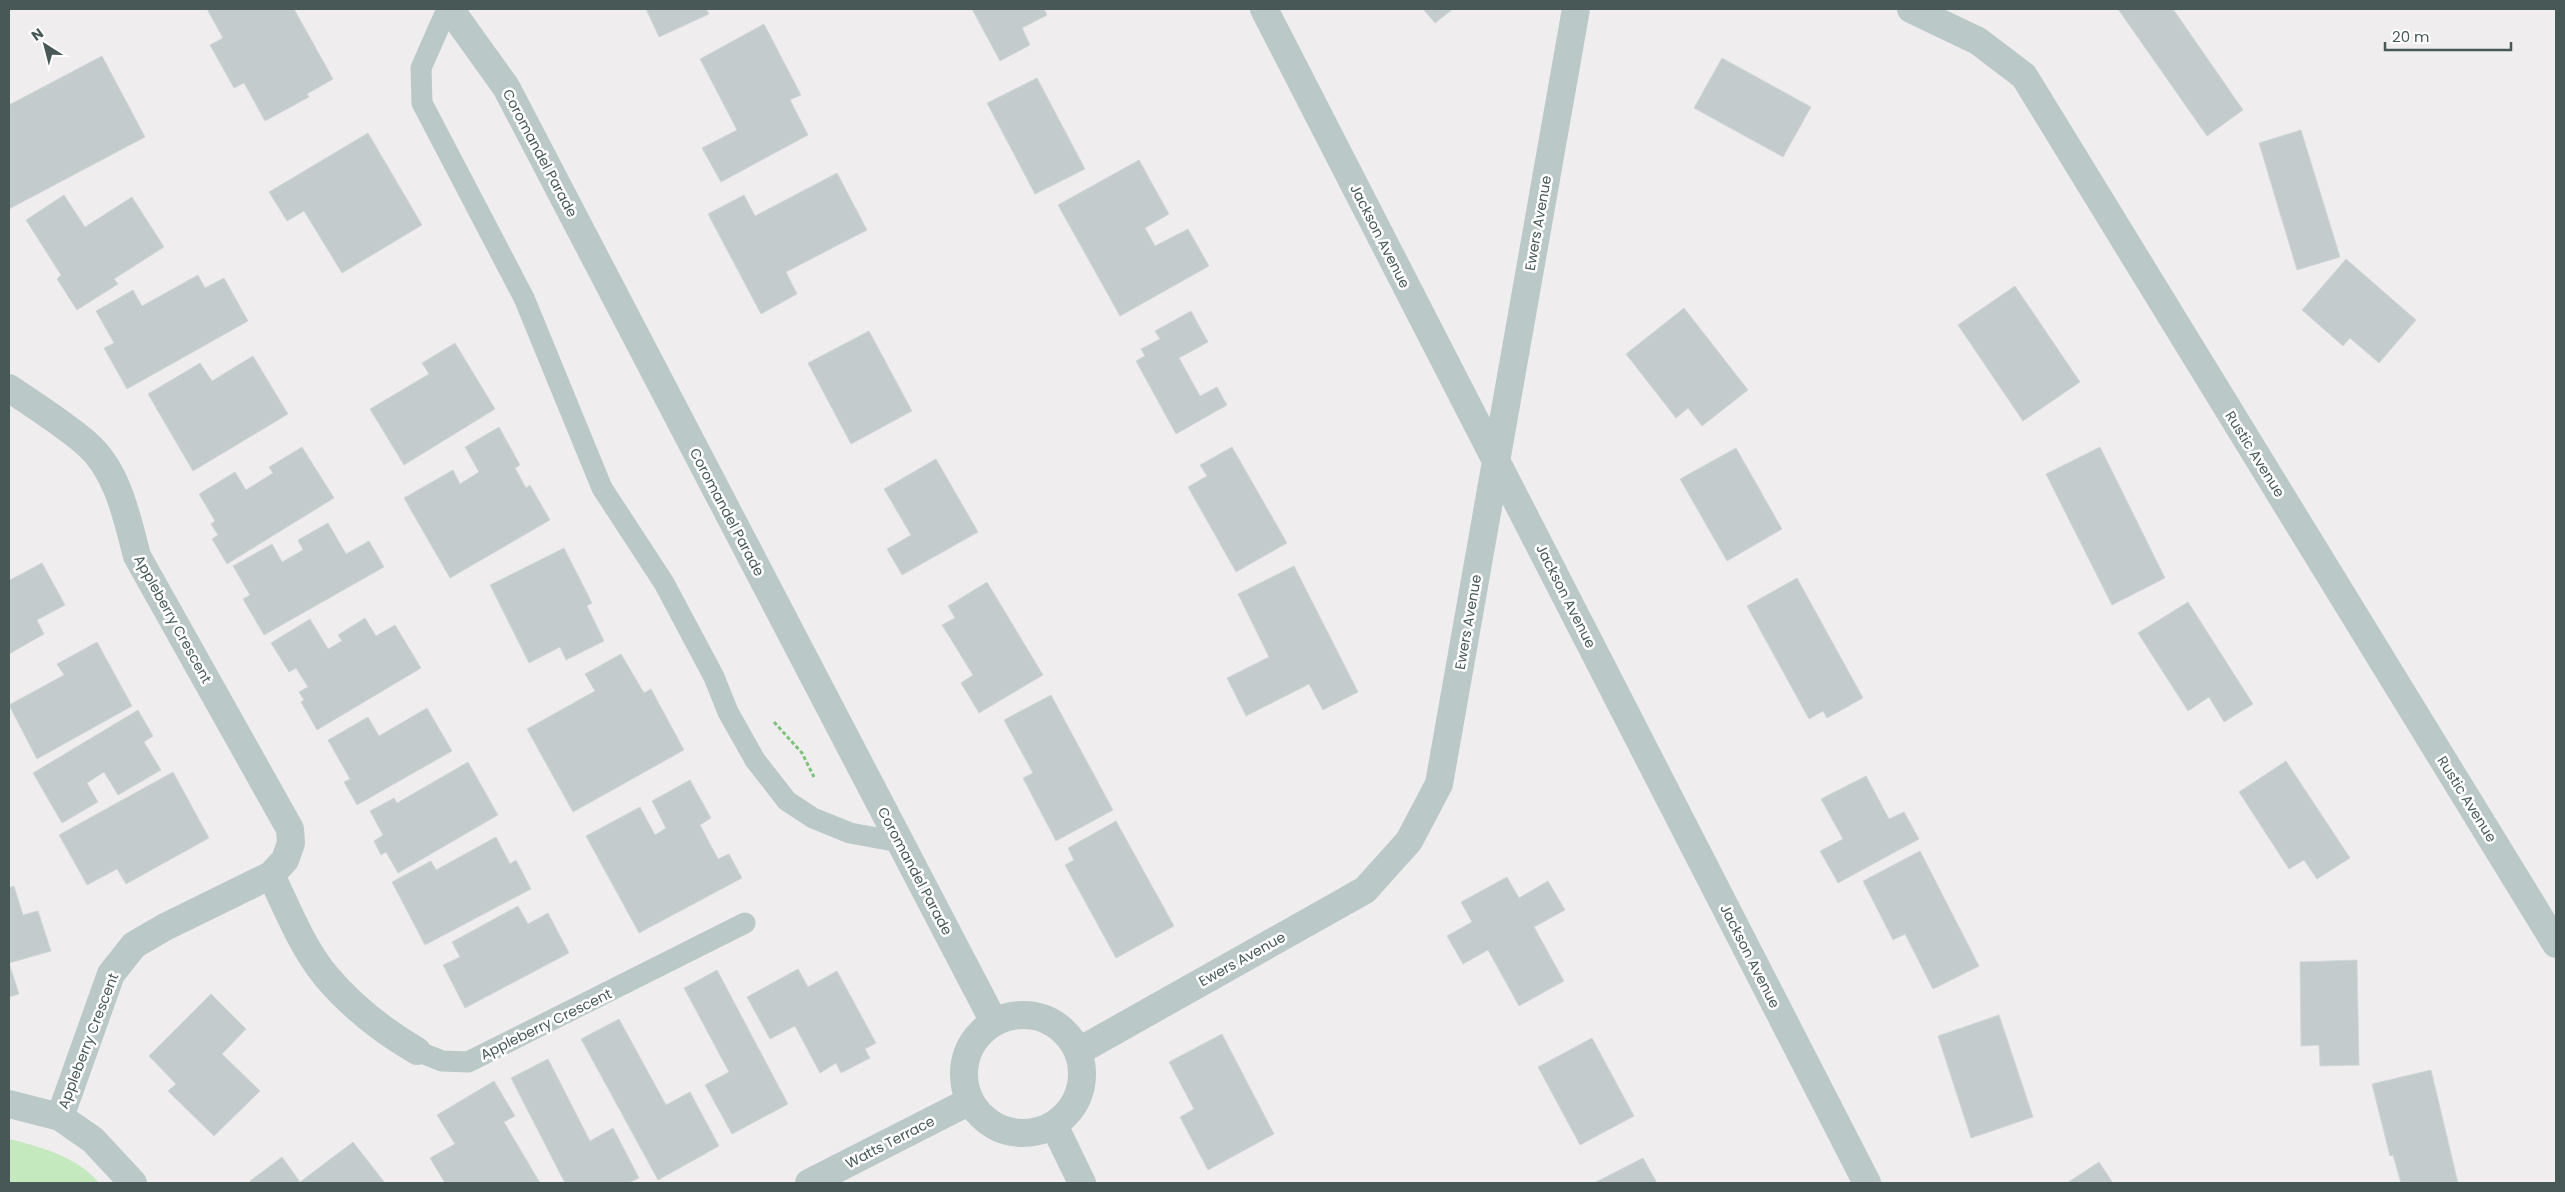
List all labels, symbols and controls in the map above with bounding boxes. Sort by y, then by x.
north arrow [20,20,70,70]
scale bar [2385,20,2511,52]
text: N [27,23,47,46]
text: 20 m [2392,26,2430,47]
street label: Coromandel Parade [498,85,582,221]
street label: Ewers Avenue [1520,174,1556,272]
street label: Jackson Avenue [1345,181,1415,292]
street label: Rustic Avenue [2221,407,2290,501]
street label: Coromandel Parade [685,444,769,580]
street label: Jackson Avenue [1531,541,1601,652]
street label: Appleberry Crescent [129,551,217,687]
street label: Ewers Avenue [1450,573,1486,671]
street label: Rustic Avenue [2433,752,2502,846]
street label: Coromandel Parade [873,803,957,939]
street label: Jackson Avenue [1715,901,1785,1012]
street label: Ewers Avenue [1195,927,1289,991]
street label: Appleberry Crescent [53,970,123,1112]
street label: Appleberry Crescent [477,983,615,1065]
street label: Watts Terrace [842,1111,938,1173]

